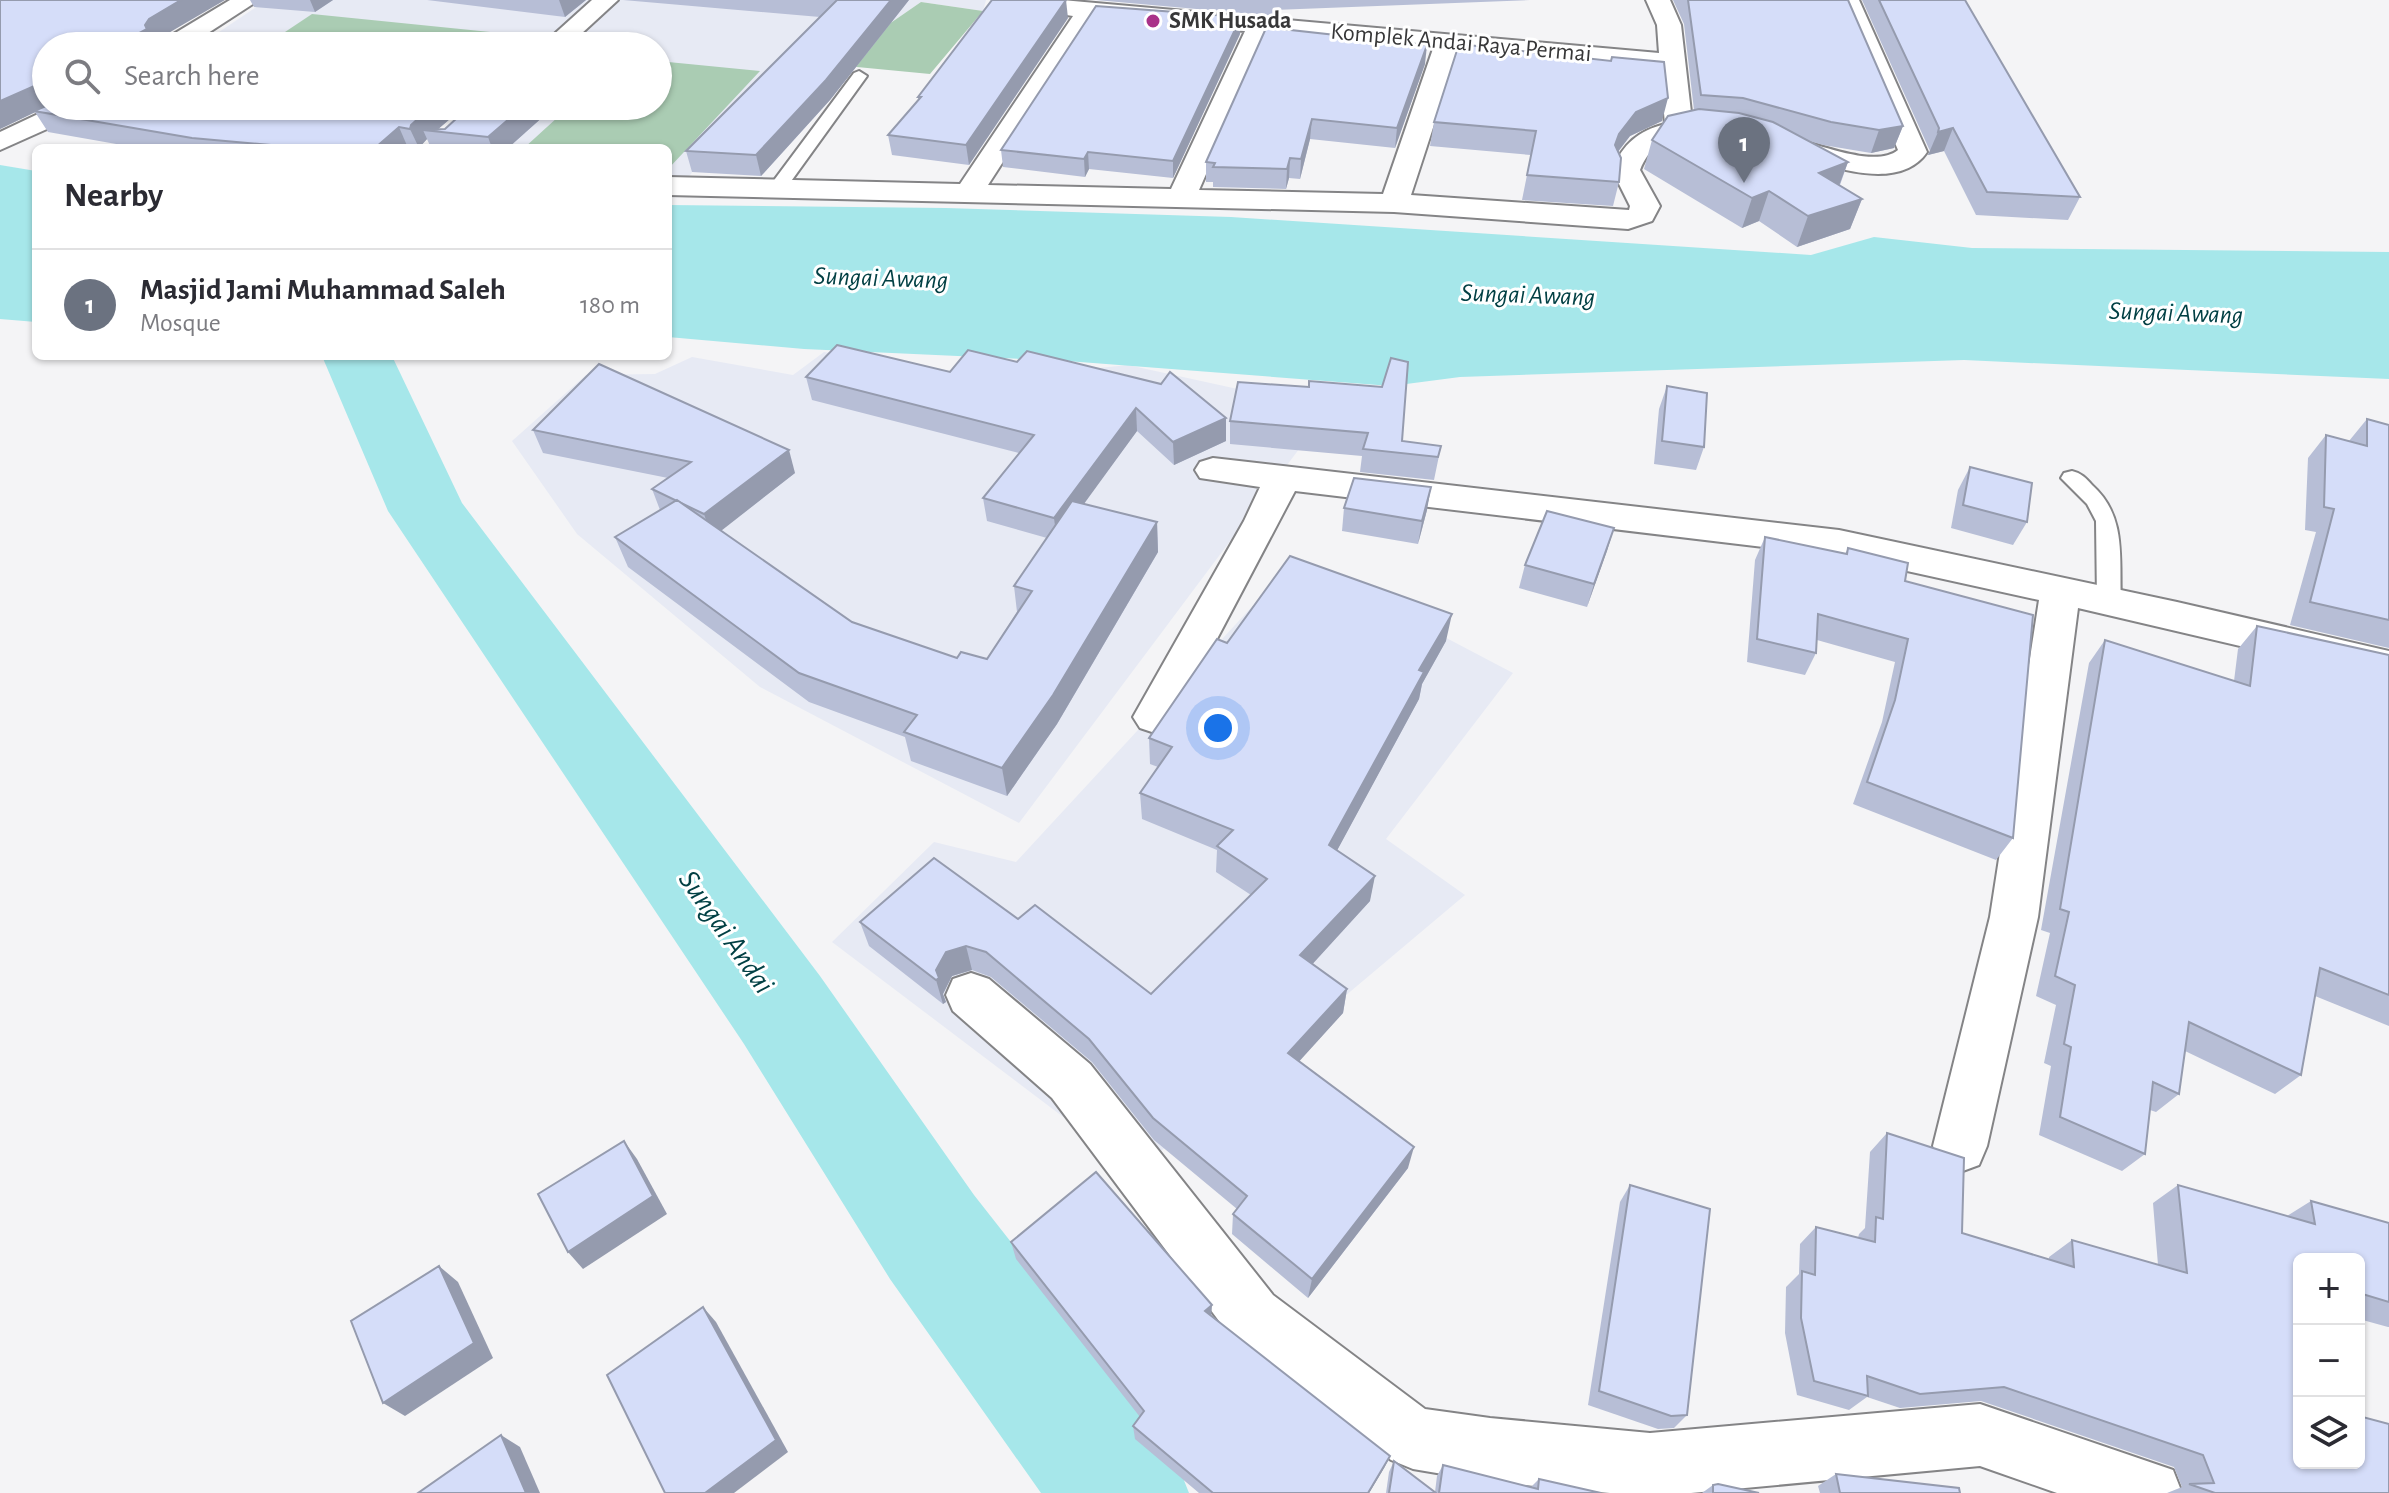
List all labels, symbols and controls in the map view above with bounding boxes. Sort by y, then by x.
place label: SMK Husada [1169,9,1292,33]
marker: SMK Husada [1144,12,1162,30]
street label: Komplek Andai Raya Permai [1330,20,1592,66]
search box [32,32,672,120]
icon: search [60,54,104,98]
text: Search here [124,61,260,91]
pin: 1 [1718,117,1770,183]
text: Nearby [64,179,163,213]
water label: Sungai Awang [813,263,949,293]
text: Masjid Jami Muhammad Saleh [140,275,506,305]
water label: Sungai Awang [1460,280,1596,310]
text: 1 [85,292,95,318]
text: 180 m [580,292,640,318]
water label: Sungai Awang [2108,298,2244,328]
text: Mosque [140,310,221,336]
your location [1198,708,1238,748]
water label: Sungai Andai [673,865,779,999]
map controls [2293,1253,2365,1469]
button: + [2293,1253,2365,1325]
button: − [2293,1325,2365,1397]
button: layers [2293,1397,2365,1469]

